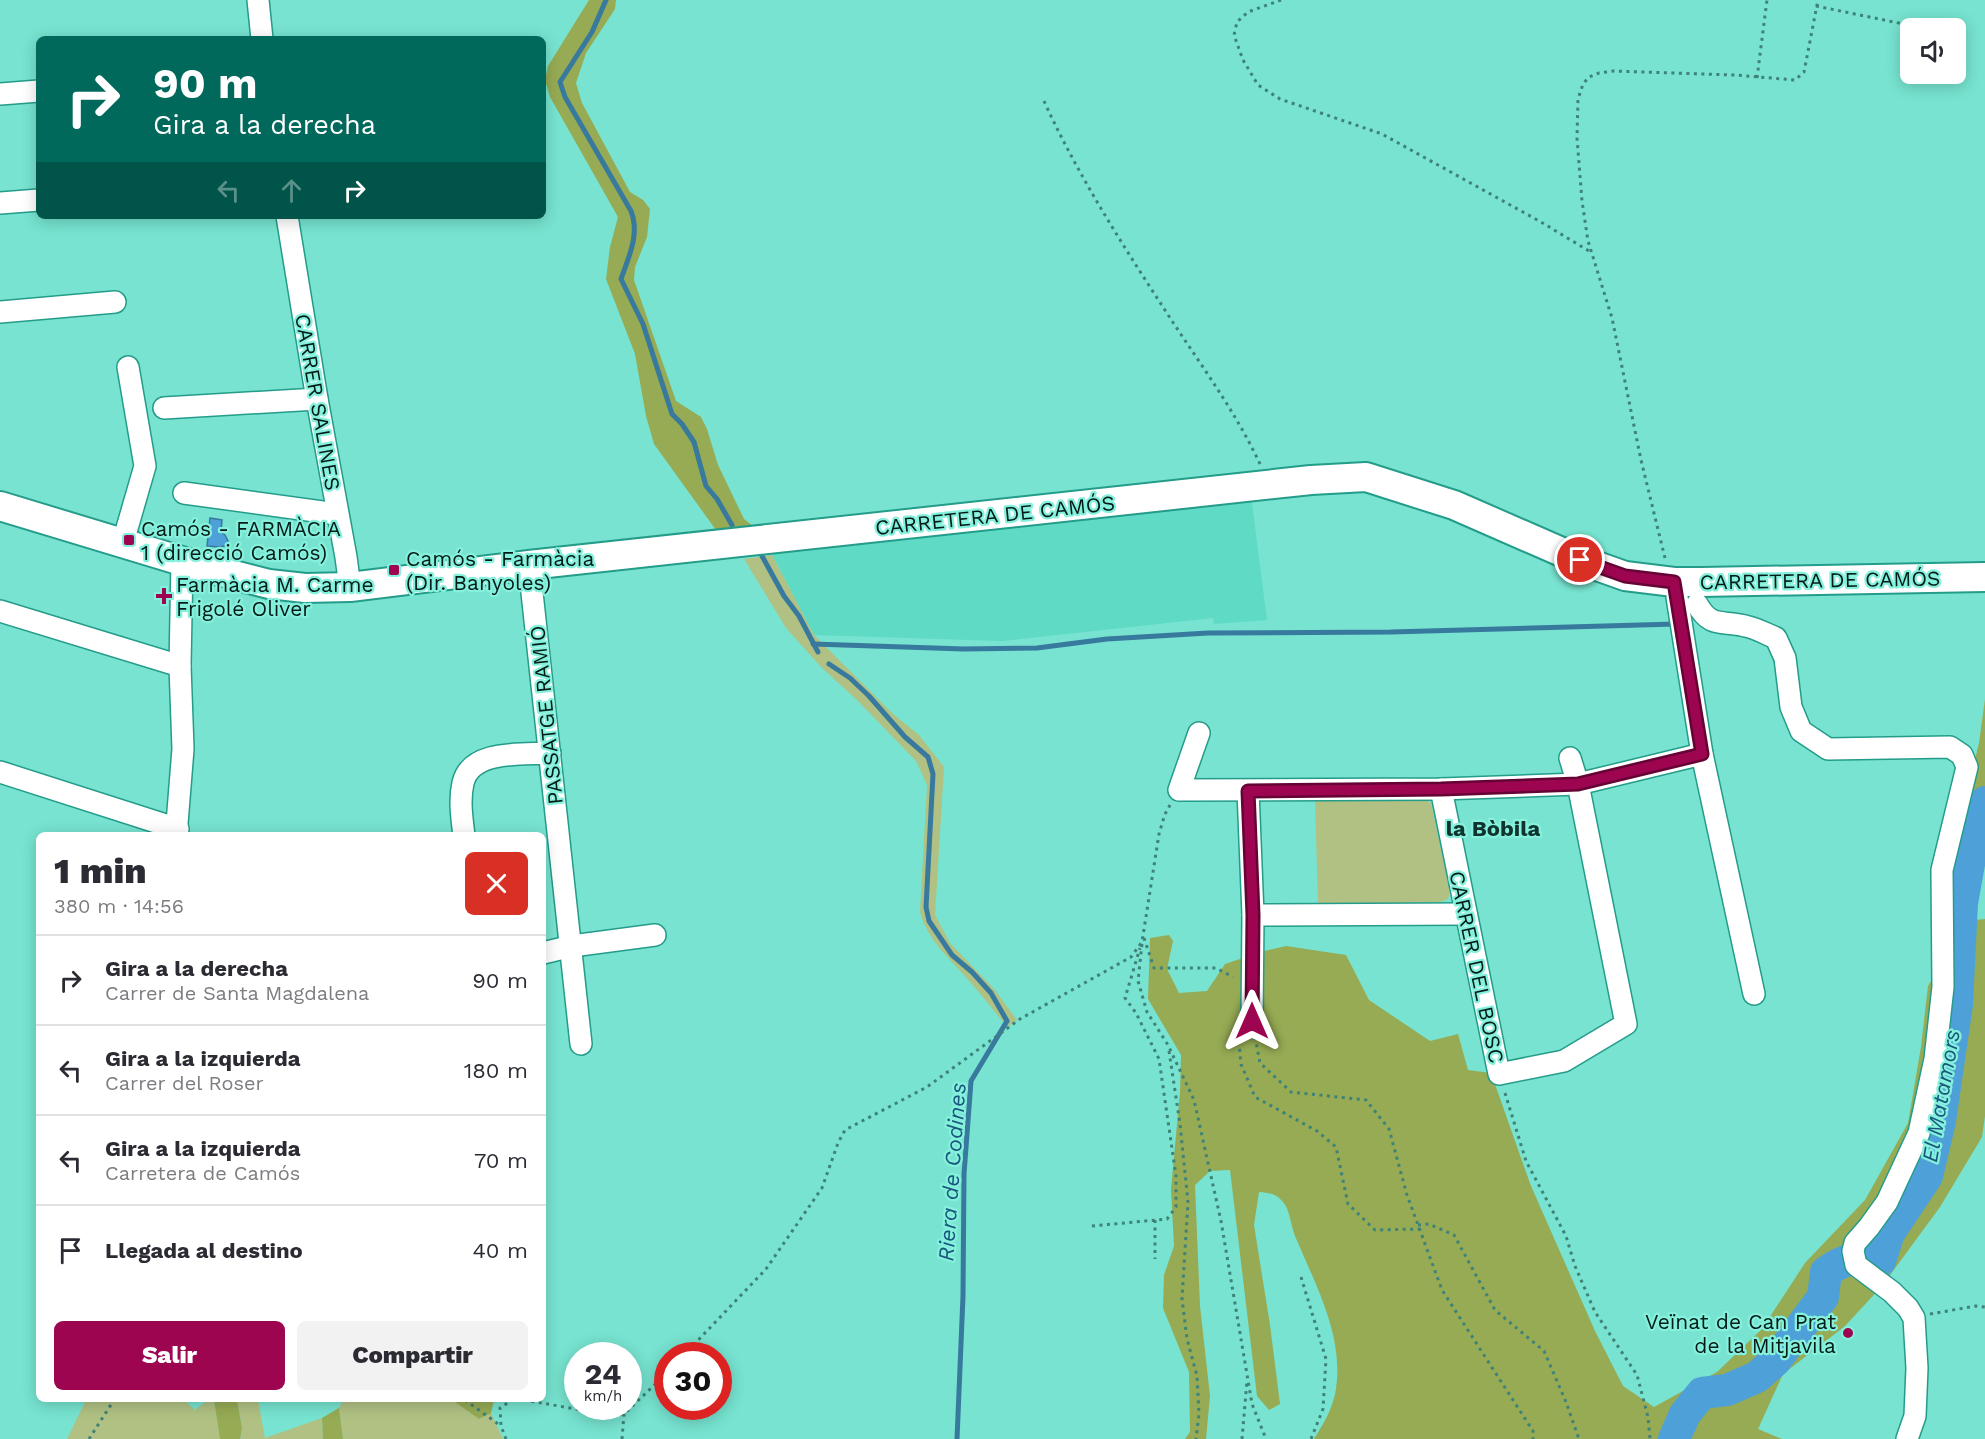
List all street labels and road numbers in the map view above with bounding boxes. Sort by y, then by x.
street label: CARRER SALINES [290,312,346,492]
street label: CARRETERA DE CAMÓS [874,490,1116,540]
street label: CARRETERA DE CAMÓS [1699,565,1941,595]
street label: PASSATGE RAMIÓ [524,624,568,806]
street label: CARRER DEL BOSC [1444,869,1510,1065]

